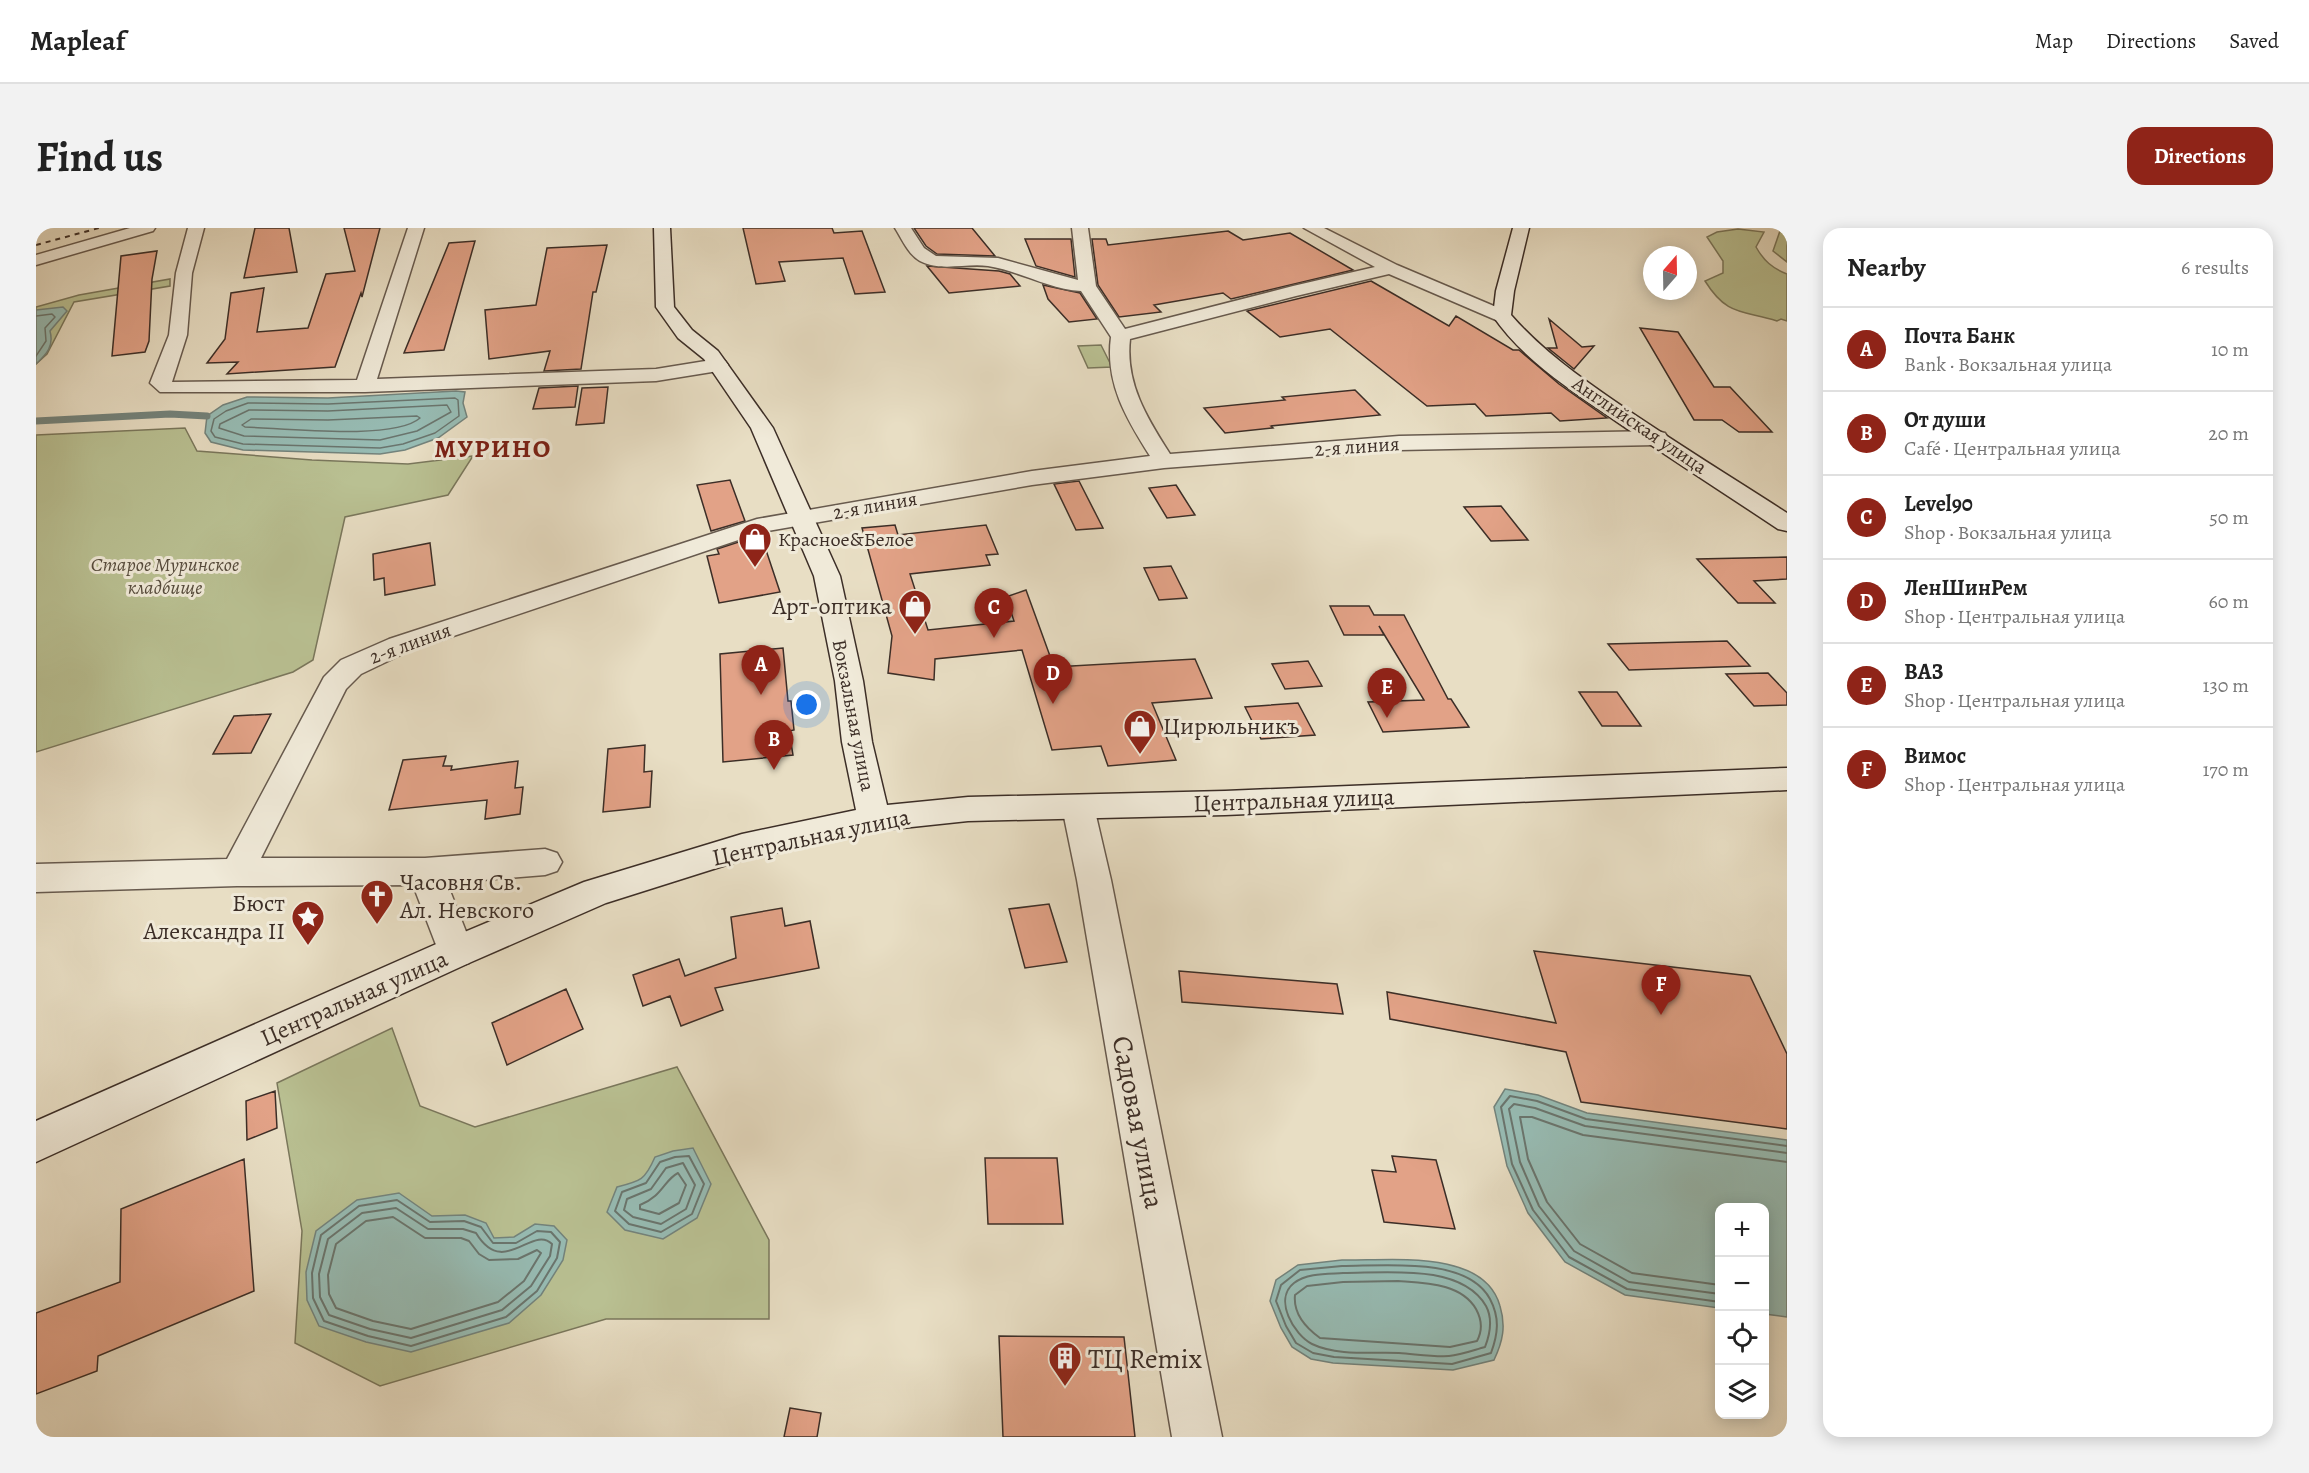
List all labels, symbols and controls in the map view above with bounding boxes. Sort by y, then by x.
text: Mapleaf [30,22,125,60]
text: Map [2035,27,2073,55]
text: Directions [2106,27,2196,55]
text: Saved [2229,27,2279,55]
button: Directions [2127,127,2273,185]
text: Find us [36,128,163,185]
north arrow [1643,246,1697,300]
text: Nearby [1847,250,1926,285]
text: 6 results [2181,254,2249,281]
text: Почта Банк [1904,321,2015,351]
text: A [1860,336,1873,363]
text: 10 m [2211,336,2249,363]
text: Bank · Вокзальная улица [1904,351,2112,378]
street label: Английская улица [1566,370,1713,481]
text: От души [1904,405,1986,435]
text: B [1860,420,1873,447]
text: 20 m [2208,420,2249,447]
street label: 2-я линия [1314,430,1400,463]
district label: МУРИНО [434,431,552,466]
text: Café · Центральная улица [1904,435,2121,462]
street label: 2-я линия [831,485,919,526]
text: Level90 [1904,489,1973,519]
text: C [1860,504,1873,531]
text: 50 m [2209,504,2249,531]
text: Shop · Вокзальная улица [1904,519,2112,546]
shop icon: Красное&Белое [737,521,773,568]
place label: Красное&Белое [778,526,914,553]
park label: Старое Муринское кладбище [91,551,239,601]
text: ЛенШинРем [1904,573,2028,603]
shop icon: Арт-оптика [897,588,933,635]
pin: C [974,588,1014,638]
text: D [1860,588,1873,615]
text: 60 m [2209,588,2249,615]
place label: Арт-оптика [772,590,892,622]
text: Shop · Центральная улица [1904,603,2125,630]
street label: 2-я линия [366,616,455,671]
street label: Вокзальная улица [826,637,882,794]
pin: A [742,646,780,695]
pin: D [1034,654,1072,704]
text: ВАЗ [1904,657,1944,687]
pin: E [1368,668,1406,718]
text: E [1861,672,1872,699]
text: 130 m [2203,672,2249,699]
text: Shop · Центральная улица [1904,687,2125,714]
your location [792,690,821,719]
shop icon: Цирюльникъ [1122,708,1158,755]
place label: Цирюльникъ [1163,710,1299,742]
pin: B [754,720,794,770]
text: Вимос [1904,741,1966,771]
text: F [1861,756,1872,783]
text: 170 m [2203,756,2249,783]
text: Shop · Центральная улица [1904,771,2125,798]
street label: Центральная улица [1193,780,1395,820]
street label: Центральная улица [709,800,913,874]
place label: Часовня Св. Ал. Невского [399,866,534,926]
church icon: Часовня Св. Ал. Невского [359,878,395,925]
place label: Бюст Александра II [142,887,285,947]
place icon: Бюст Александра II [290,899,326,946]
street label: Центральная улица [256,942,452,1054]
pin: F [1642,966,1680,1015]
street label: Садовая улица [1103,1033,1173,1212]
map controls [1715,1203,1769,1419]
button: + [1715,1203,1769,1257]
button: − [1715,1257,1769,1311]
button: locate [1715,1311,1769,1365]
building icon: ТЦ Remix [1047,1340,1083,1387]
place label: ТЦ Remix [1088,1340,1203,1378]
button: layers [1715,1365,1769,1419]

